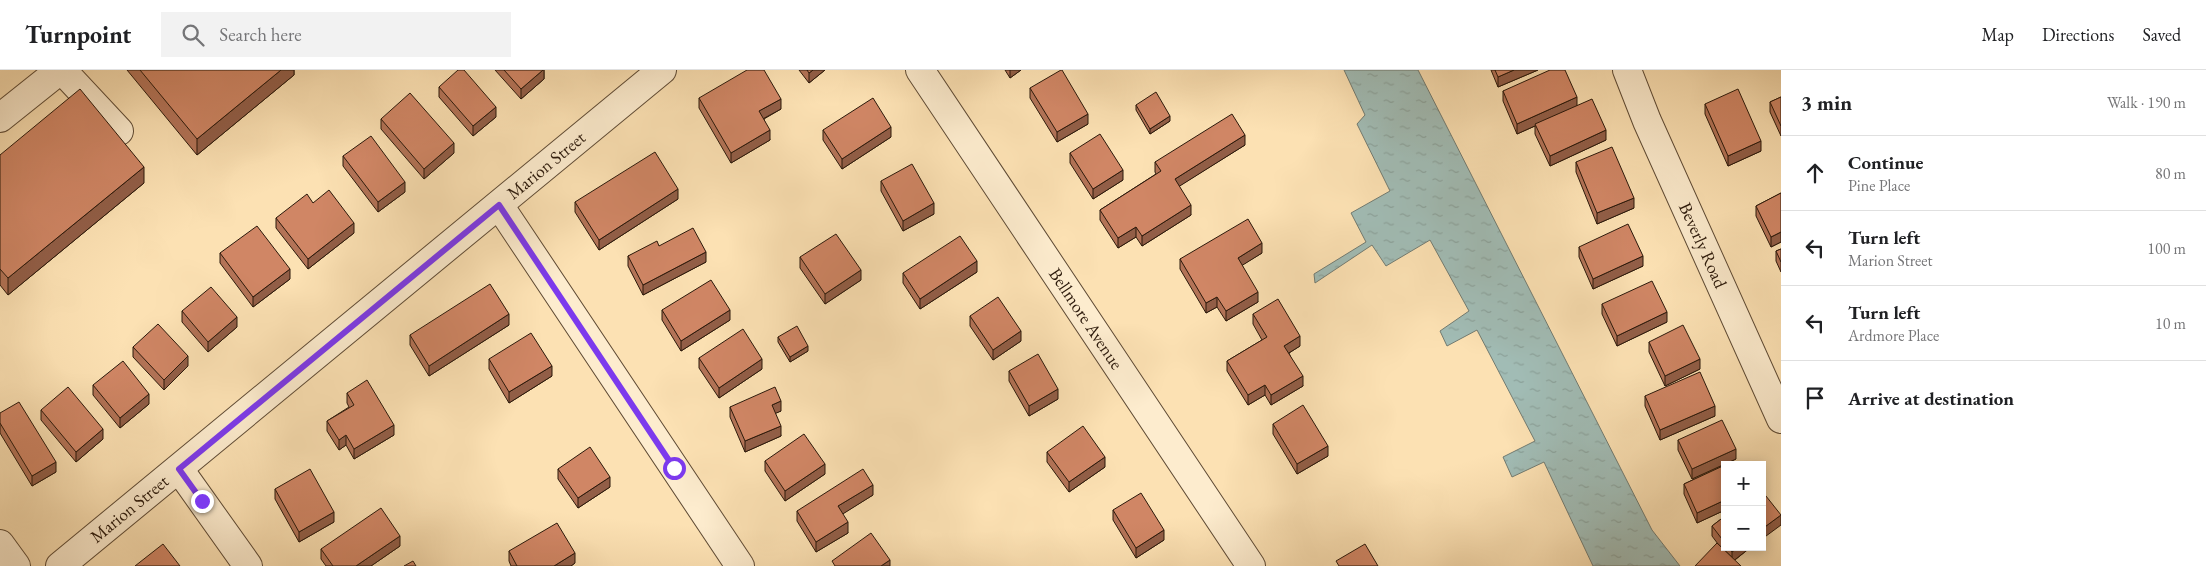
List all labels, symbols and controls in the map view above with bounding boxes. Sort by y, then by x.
search box [161,12,511,57]
text: Turnpoint [25,19,131,50]
icon: search [179,21,207,49]
text: Search here [219,22,302,47]
text: Map [1982,23,2014,46]
text: Directions [2042,23,2114,46]
text: Saved [2142,23,2181,46]
text: 3 min [1801,89,1852,116]
text: Walk · 190 m [2107,92,2186,113]
street label: Marion Street [502,126,590,204]
text: Continue [1848,150,1923,175]
icon: ahead [1801,159,1829,187]
text: 80 m [2155,163,2186,184]
text: Pine Place [1848,175,1910,196]
street label: Beverly Road [1674,199,1733,292]
text: Turn left [1848,225,1920,250]
icon: left [1801,234,1829,262]
text: 100 m [2147,238,2186,259]
text: Marion Street [1848,250,1932,271]
street label: Bellmore Avenue [1044,263,1129,374]
text: Turn left [1848,300,1920,325]
icon: left [1801,309,1829,337]
text: 10 m [2155,313,2186,334]
text: Ardmore Place [1848,325,1939,346]
icon: arrive [1801,384,1829,412]
text: Arrive at destination [1848,386,2014,411]
route start [663,457,686,480]
map controls [1721,461,1766,551]
button: + [1721,461,1766,506]
street label: Marion Street [85,469,173,547]
route end [191,490,214,513]
button: − [1721,506,1766,551]

